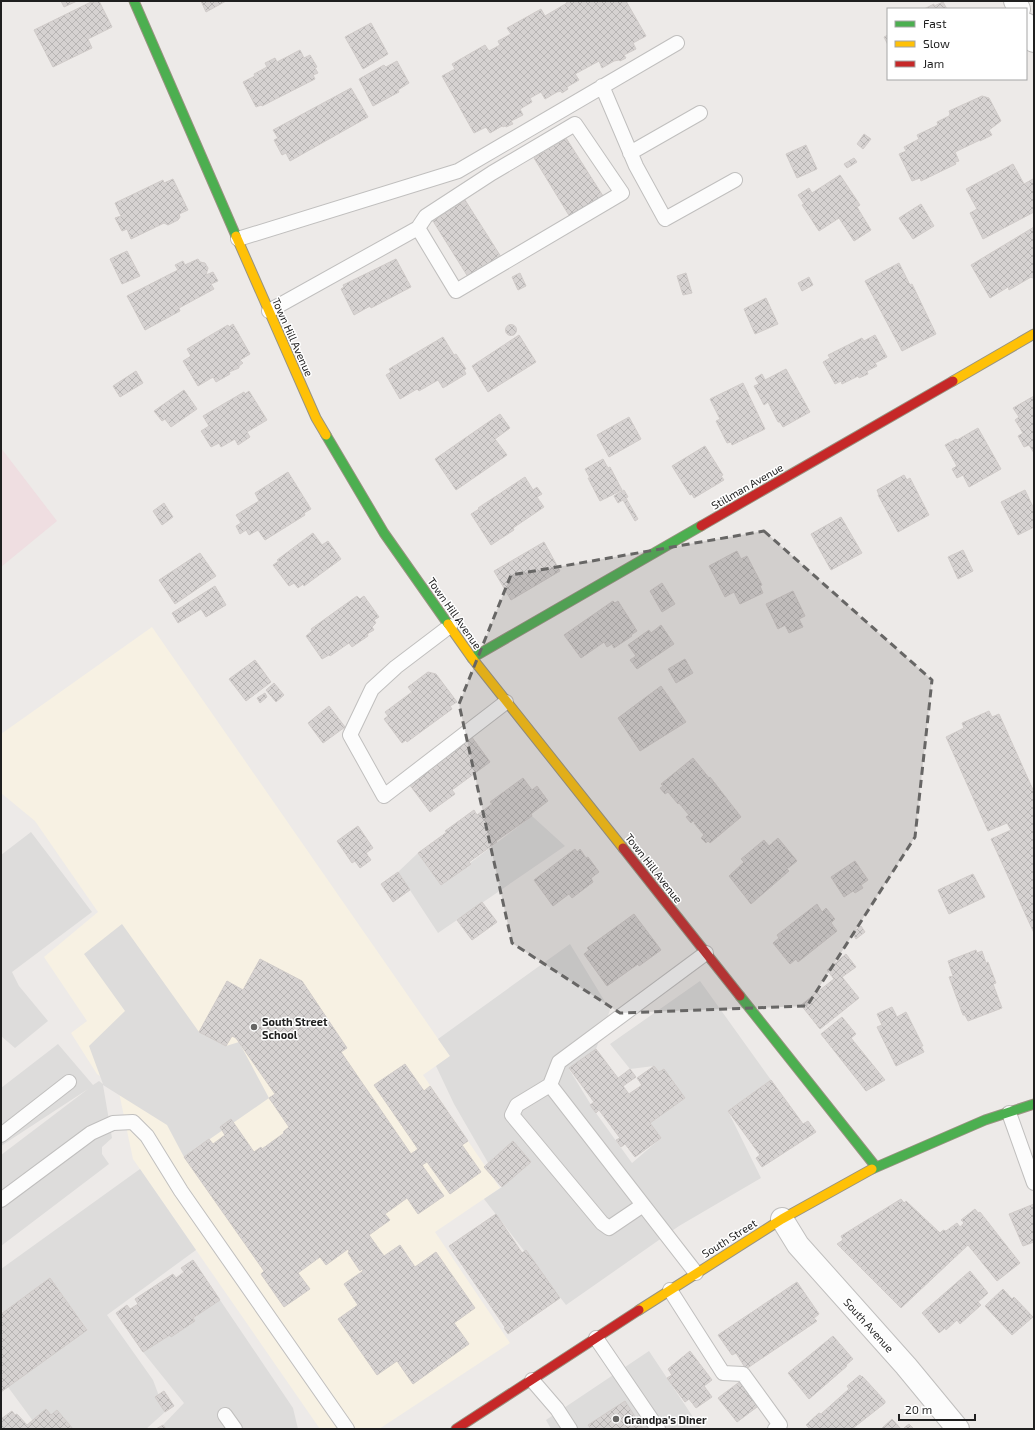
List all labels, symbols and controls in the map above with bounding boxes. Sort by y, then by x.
legend [887,8,1027,80]
text: Fast [923,16,947,30]
text: Slow [923,36,950,50]
text: Jam [923,56,944,70]
street label: Town Hill Avenue [270,296,316,378]
street label: Stillman Avenue [709,460,785,512]
street label: Town Hill Avenue [425,575,485,651]
street label: Town Hill Avenue [623,831,685,905]
place label: South Street School [262,1015,328,1041]
marker: South Street School [249,1022,259,1032]
street label: South Street [699,1216,759,1260]
street label: South Avenue [841,1295,897,1355]
scale bar [899,1396,975,1422]
text: 20 m [905,1402,932,1416]
place label: Grandpa's Diner [624,1413,707,1426]
marker: Grandpa's Diner [611,1414,621,1424]

